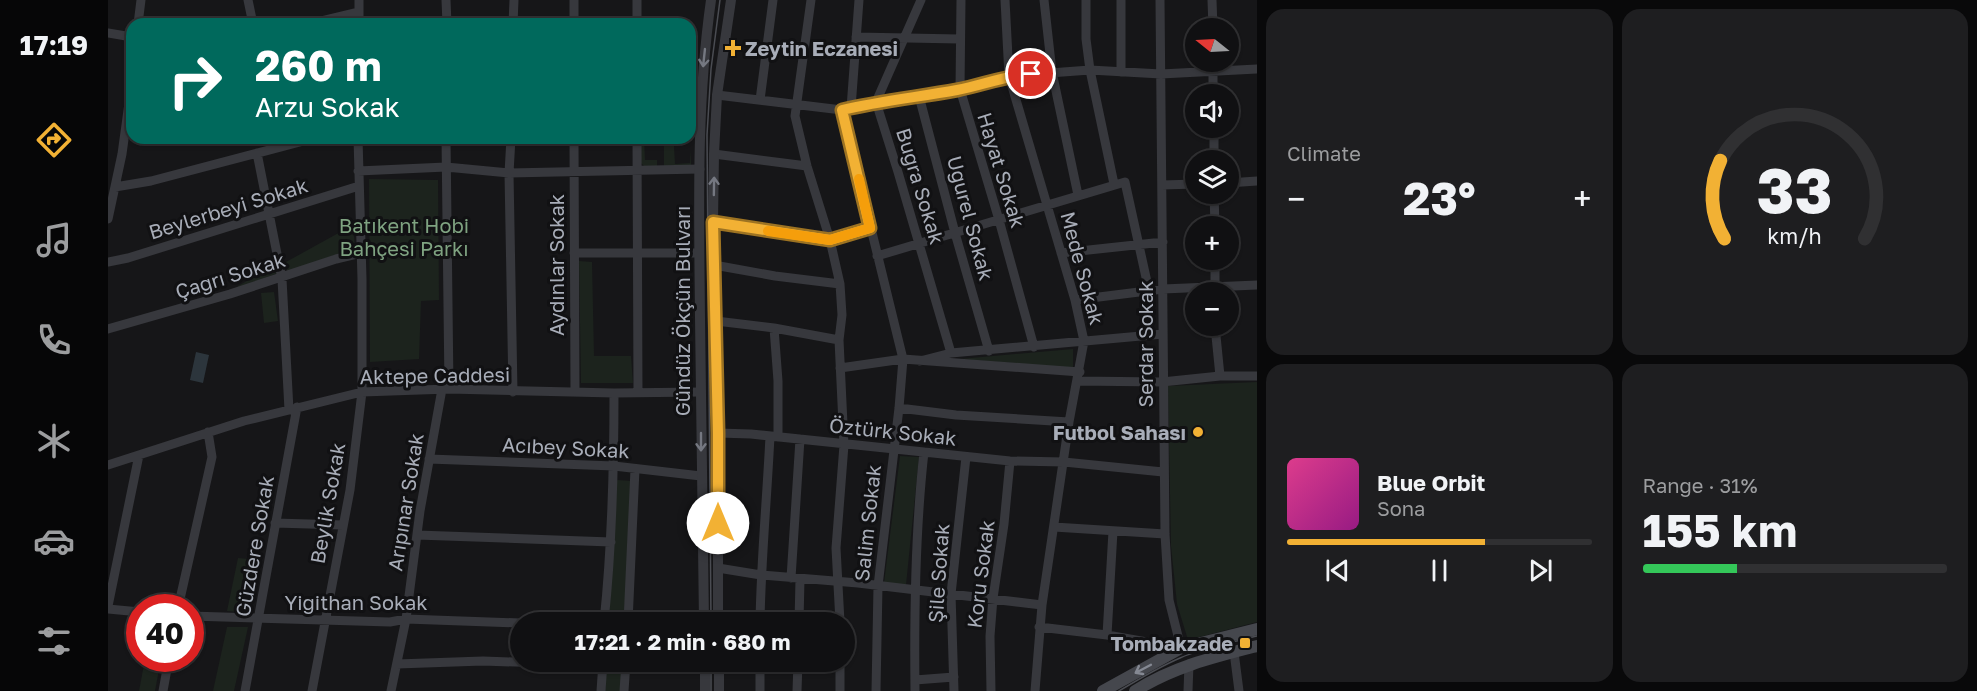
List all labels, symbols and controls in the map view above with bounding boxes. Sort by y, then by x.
north arrow [1185,18,1239,72]
map controls [1185,18,1239,336]
text: 17:19 [20,29,88,61]
place label: Zeytin Eczanesi [745,36,898,60]
text: 260 m [255,40,382,90]
marker: Zeytin Eczanesi [726,41,740,55]
icon: right [156,42,234,120]
one-way arrow [698,48,709,67]
pin [1005,48,1056,99]
icon: arrive [1014,57,1047,90]
button: sound [1185,84,1239,138]
text: Arzu Sokak [255,91,400,123]
street label: Hayat Sokak [973,109,1031,231]
icon: directions [33,119,75,161]
street label: Buğra Sokak [892,125,950,247]
text: Climate [1287,141,1361,165]
button: layers [1185,150,1239,204]
text: 33 [1757,152,1833,227]
street label: Uğurel Sokak [943,153,999,283]
text: 23° [1403,171,1475,225]
street label: Beylerbeyi Sokak [146,172,310,244]
one-way arrow [708,177,719,197]
text: − [1287,179,1305,218]
text: + [1573,179,1591,218]
street label: Aydınlar Sokak [544,194,568,336]
street label: Gündüz Ökçün Bulvarı [670,206,694,416]
street label: Mede Sokak [1056,209,1110,327]
park label: Batıkent Hobi Bahçesi Parkı [339,213,469,260]
button: + [1185,216,1239,270]
icon: music [33,219,75,261]
text: km/h [1767,223,1822,249]
street label: Çagrı Sokak [172,247,288,303]
street label: Serdar Sokak [1133,281,1157,407]
button: − [1185,282,1239,336]
icon: phone [33,319,75,361]
street label: Aktepe Caddesi [359,362,511,388]
street label: Öztürk Sokak [828,412,958,450]
icon: climate [33,420,75,462]
place label: Futbol Sahası [1053,420,1186,444]
marker: Futbol Sahası [1191,425,1205,439]
street label: Arıpınar Sokak [382,431,428,573]
one-way arrow [695,431,707,451]
street label: Acıbey Sokak [502,432,630,462]
street label: Beylik Sokak [305,441,349,565]
street label: Salim Sokak [849,464,885,582]
text: Blue Orbit [1377,469,1485,496]
text: Range · 31% [1643,473,1758,497]
street label: Güzdere Sokak [230,474,278,618]
position arrow [686,491,750,555]
text: Sona [1377,496,1425,520]
text: 155 km [1643,503,1797,557]
street label: Koru Sokak [961,519,999,629]
icon: car [33,520,75,562]
street label: Şile Sokak [923,523,953,623]
icon: previous [1321,554,1354,587]
icon: pause [1423,554,1456,587]
icon: next [1524,554,1557,587]
street label: Yiğithan Sokak [284,590,428,614]
speed limit sign: 40 [126,594,204,672]
icon: filters [33,620,75,662]
text: 17:21 · 2 min · 680 m [575,628,790,655]
place label: Tombakzade [1111,631,1233,655]
marker: Tombakzade [1238,636,1252,650]
one-way arrow [1135,663,1152,675]

